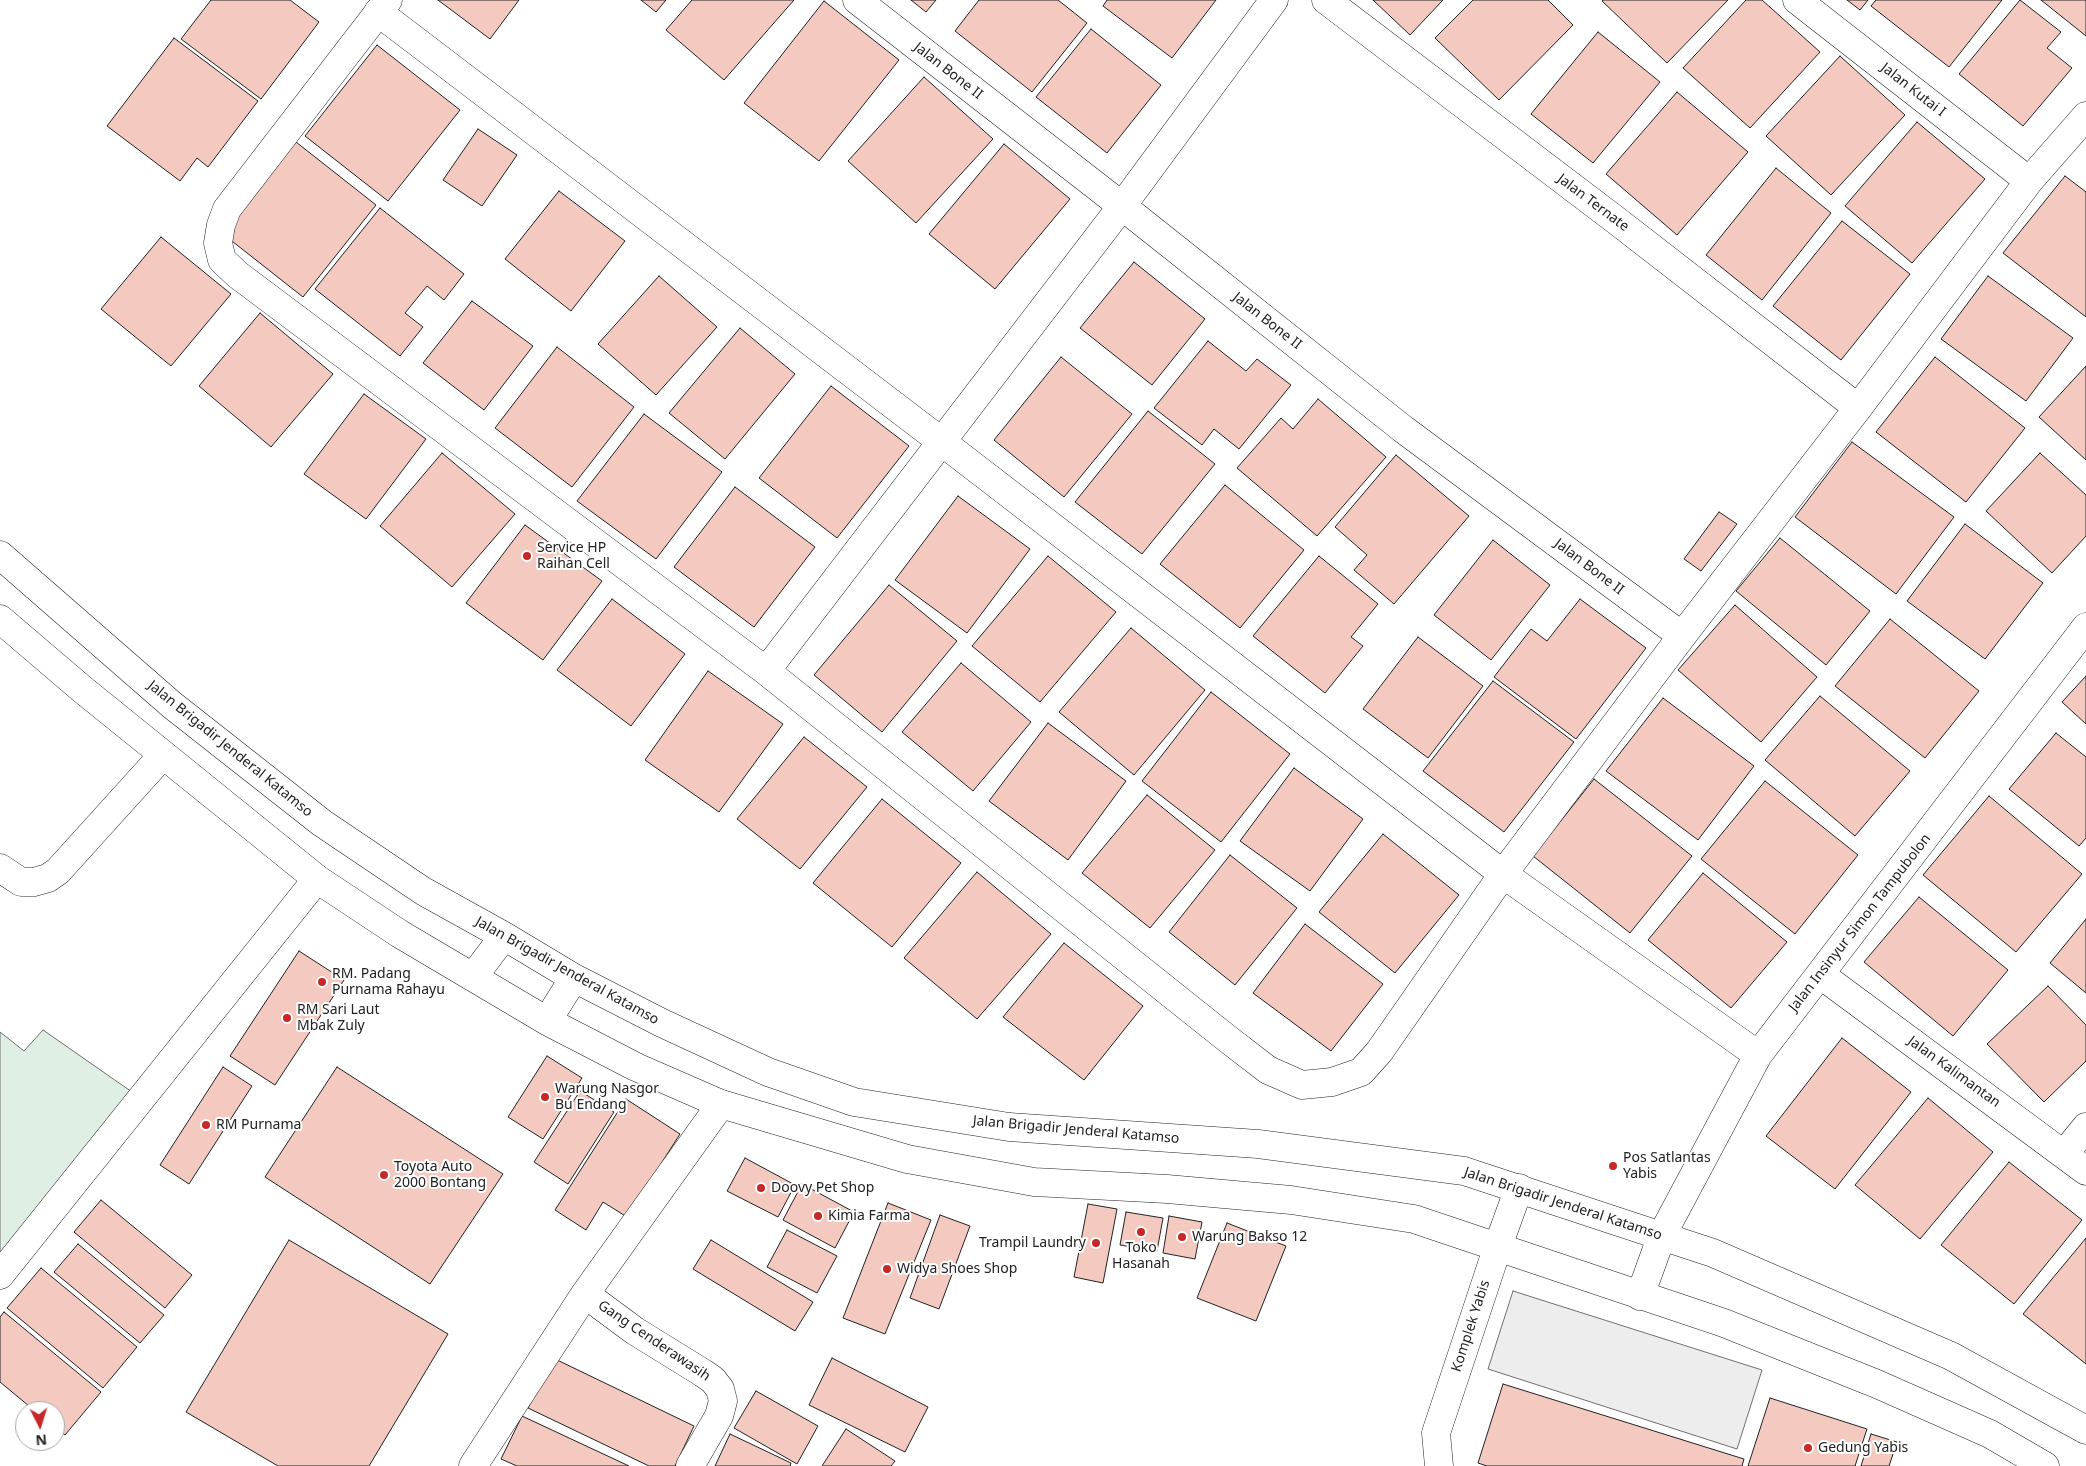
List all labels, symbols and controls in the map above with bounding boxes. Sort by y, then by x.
street label: Jalan Bone II [910,39,986,103]
street label: Jalan Kutai I [1877,59,1949,121]
street label: Jalan Ternate [1554,171,1632,235]
street label: Jalan Bone II [1229,289,1305,353]
street label: Jalan Bone II [1551,535,1627,599]
place label: Service HP Raihan Cell [537,540,610,572]
marker: Service HP Raihan Cell [521,550,533,562]
street label: Jalan Brigadir Jenderal Katamso [144,677,316,821]
street label: Jalan Insinyur Simon Tampubolon [1785,831,1935,1015]
street label: Jalan Brigadir Jenderal Katamso [472,913,662,1029]
place label: RM. Padang Purnama Rahayu [332,966,445,999]
marker: RM. Padang Purnama Rahayu [316,976,328,988]
place label: RM Sari Laut Mbak Zuly [297,1002,380,1034]
marker: RM Sari Laut Mbak Zuly [281,1012,293,1024]
street label: Jalan Kalimantan [1904,1033,2004,1111]
place label: Warung Nasgor Bu Endang [555,1081,659,1114]
marker: Warung Nasgor Bu Endang [539,1091,551,1103]
street label: Jalan Brigadir Jenderal Katamso [972,1113,1180,1147]
place label: RM Purnama [216,1117,301,1133]
marker: RM Purnama [200,1119,212,1131]
place label: Pos Satlantas Yabis [1623,1150,1711,1182]
place label: Toyota Auto 2000 Bontang [394,1159,486,1192]
marker: Pos Satlantas Yabis [1607,1160,1619,1172]
street label: Jalan Brigadir Jenderal Katamso [1462,1164,1664,1244]
marker: Toyota Auto 2000 Bontang [378,1169,390,1181]
place label: Doovy Pet Shop [771,1180,874,1196]
marker: Doovy Pet Shop [755,1182,767,1194]
place label: Kimia Farma [828,1208,910,1224]
marker: Kimia Farma [812,1210,824,1222]
marker: Toko Hasanah [1135,1226,1147,1238]
place label: Warung Bakso 12 [1192,1229,1307,1245]
marker: Warung Bakso 12 [1176,1231,1188,1243]
place label: Trampil Laundry [979,1235,1086,1251]
marker: Trampil Laundry [1090,1237,1102,1249]
place label: Toko Hasanah [1112,1240,1170,1272]
place label: Widya Shoes Shop [897,1261,1017,1277]
marker: Widya Shoes Shop [881,1263,893,1275]
street label: Komplek Yabis [1448,1278,1494,1374]
street label: Gang Cenderawasih [595,1297,713,1385]
north arrow [15,1401,65,1451]
text: N [35,1430,48,1450]
place label: Gedung Yabis [1818,1440,1908,1456]
marker: Gedung Yabis [1802,1442,1814,1454]

